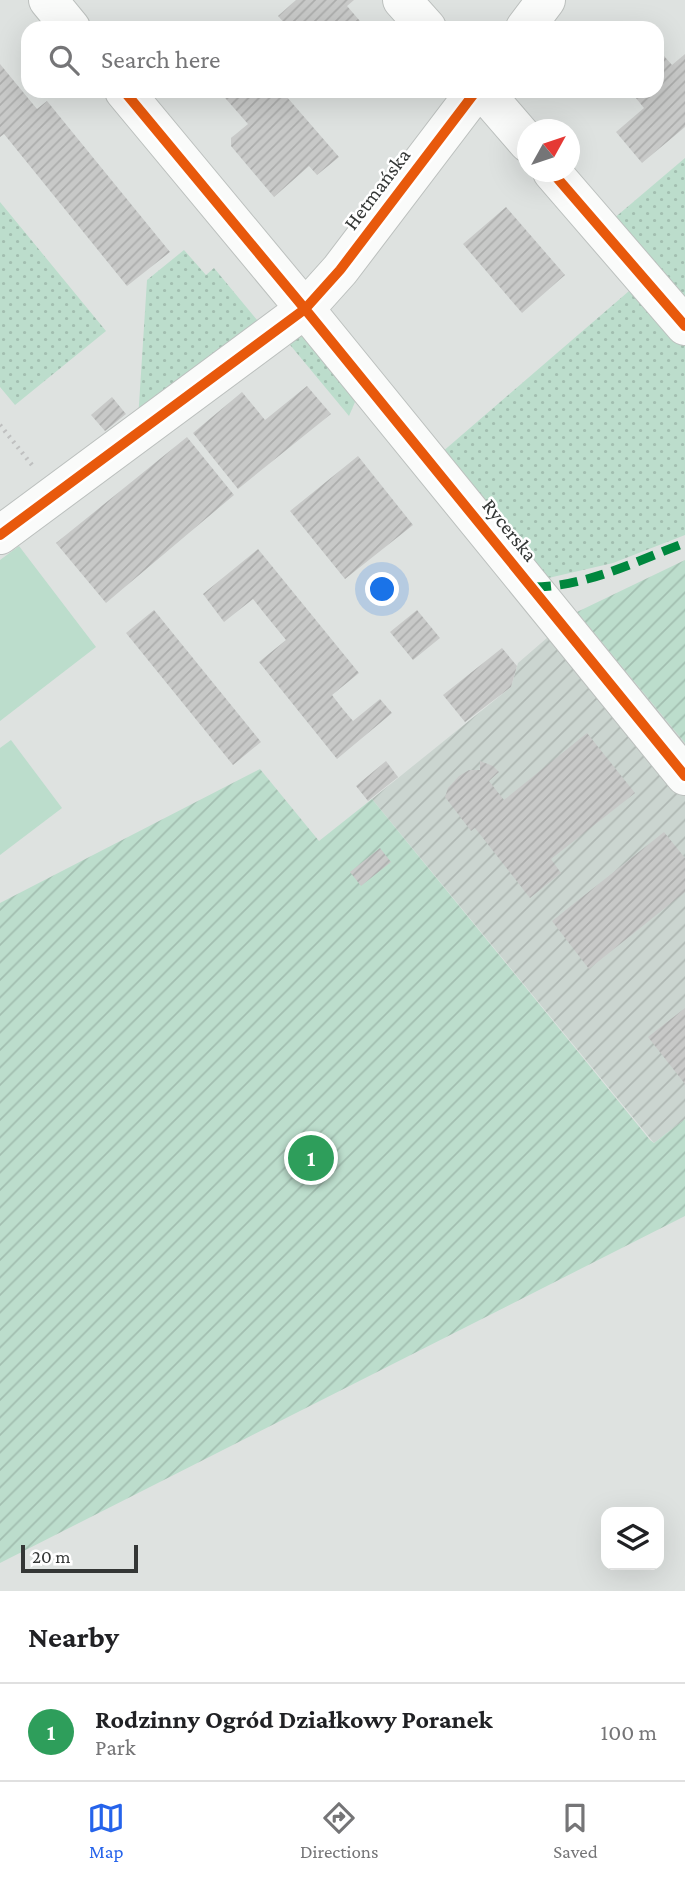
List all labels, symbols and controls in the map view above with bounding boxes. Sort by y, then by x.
search box [21,21,664,98]
icon: search [45,41,83,79]
text: Search here [101,45,220,74]
north arrow [517,119,580,182]
street label: Hetmańska [339,143,416,234]
street label: Rycerska [477,494,543,566]
your location [365,572,399,606]
pin: 1 [288,1132,334,1184]
map controls [601,1507,664,1570]
button: layers [601,1507,664,1570]
scale bar [21,1542,138,1574]
text: 20 m [32,1546,71,1567]
text: Nearby [28,1620,119,1653]
text: Rodzinny Ogród Działkowy Poranek [95,1705,493,1734]
text: 1 [47,1719,55,1745]
text: 100 m [601,1719,657,1745]
text: Park [95,1734,136,1760]
tab: Map [87,1799,125,1862]
tab: Directions [300,1799,379,1862]
tab: Saved [553,1799,598,1862]

